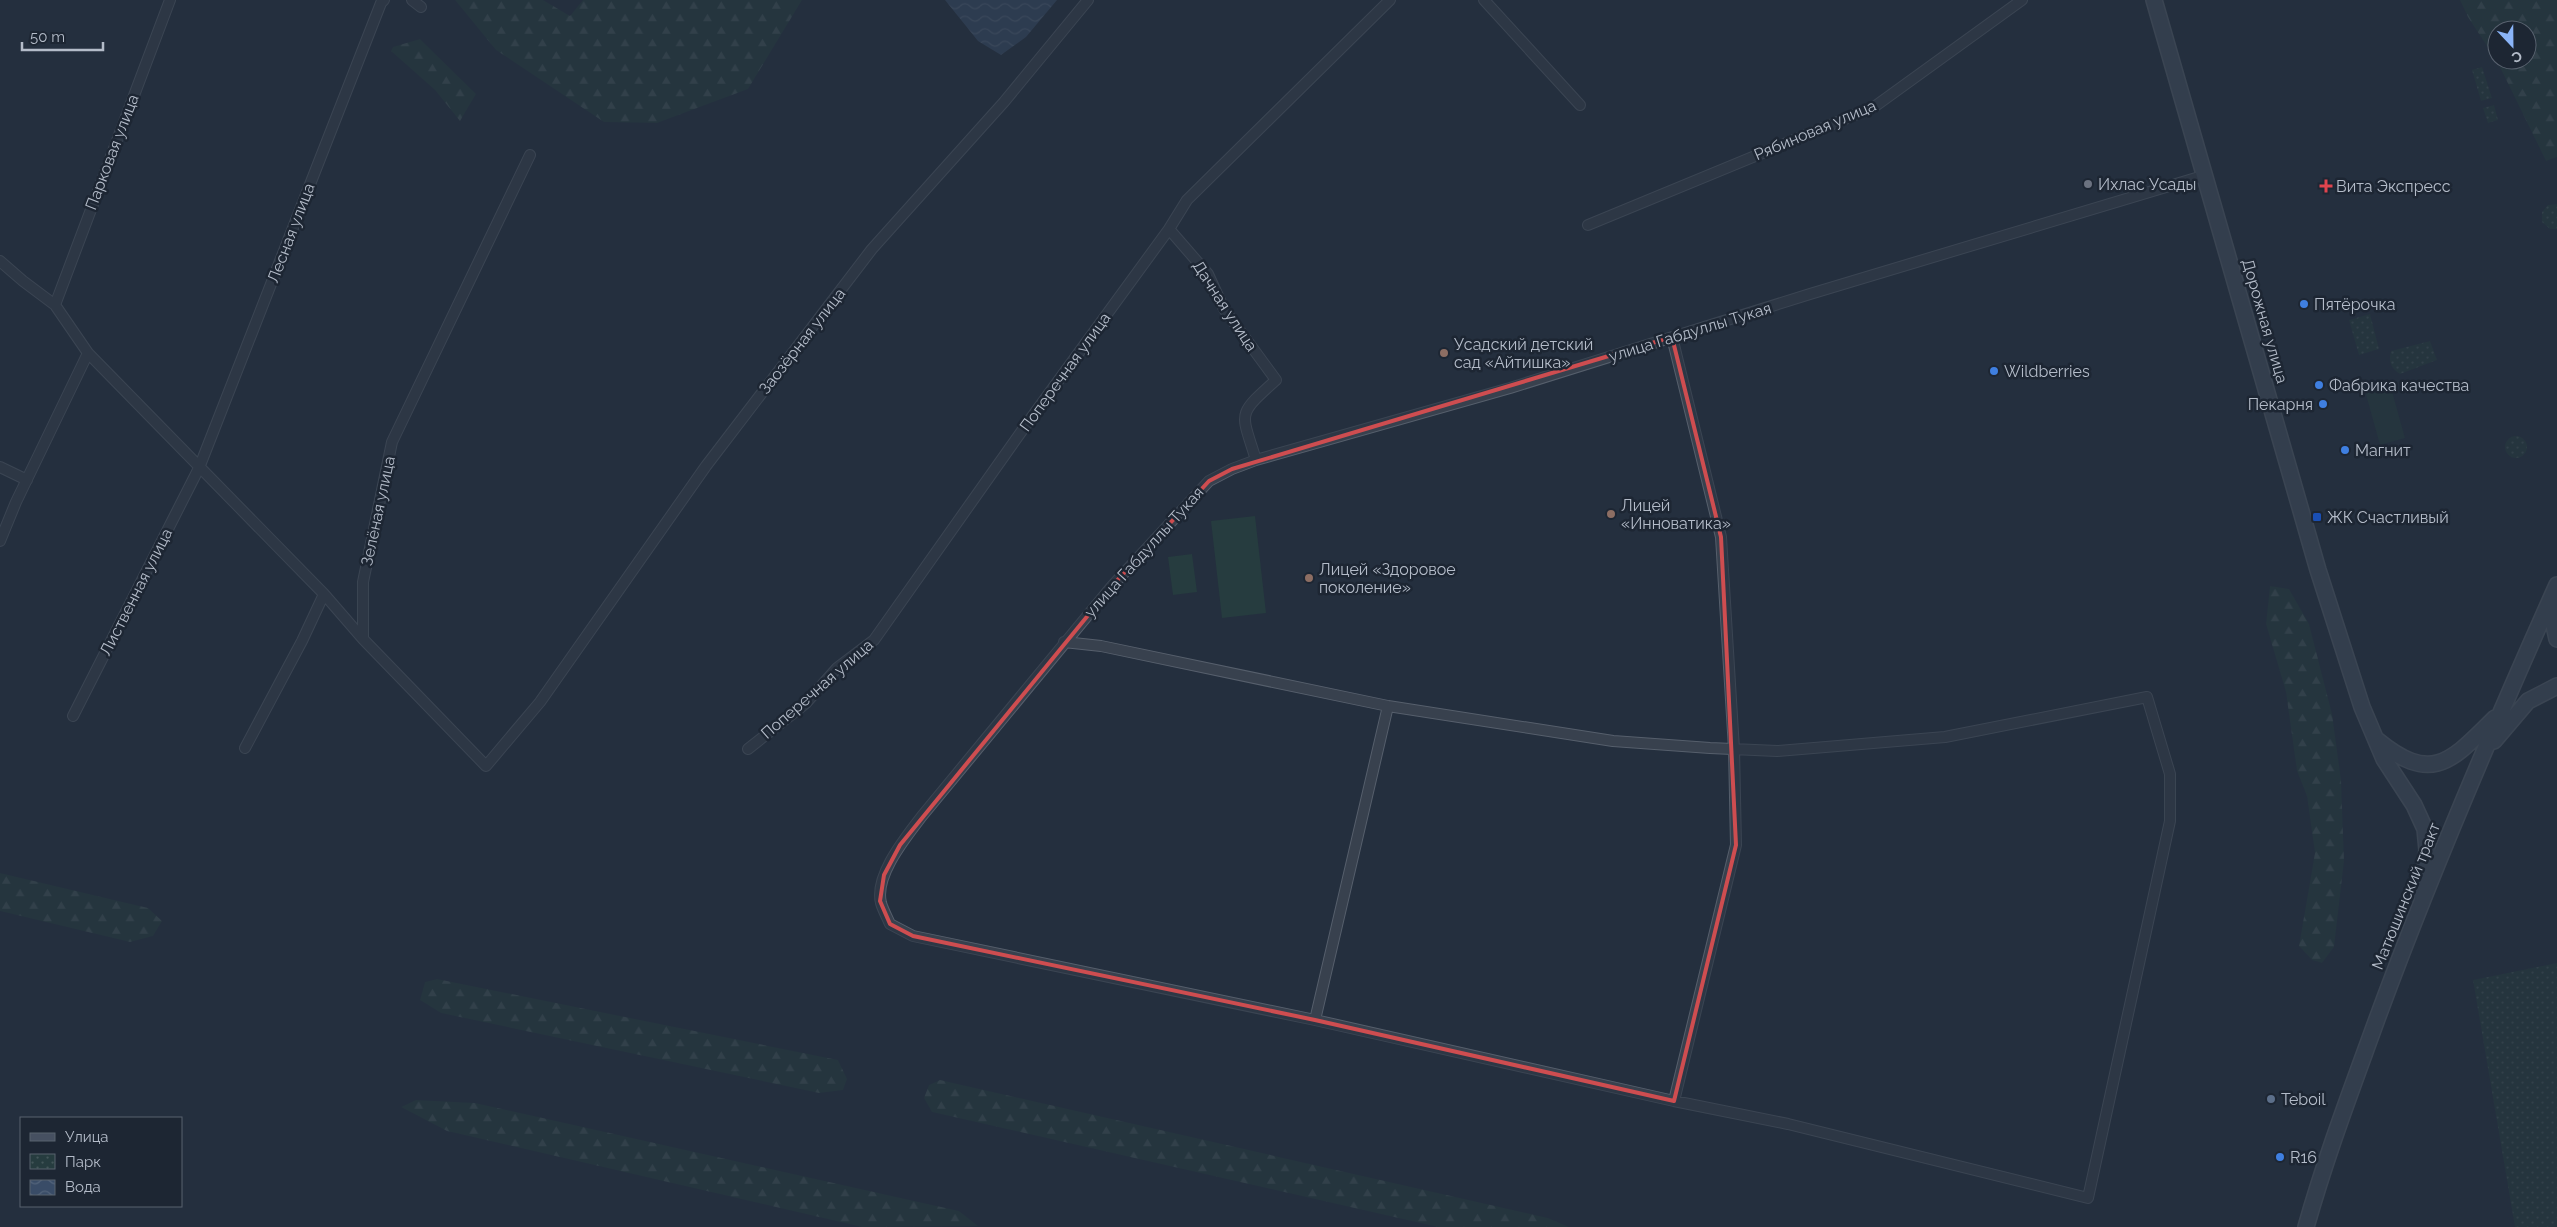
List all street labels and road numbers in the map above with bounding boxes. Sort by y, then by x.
street label: Парковая улица [81,92,143,212]
street label: Рябиновая улица [1751,96,1879,164]
street label: Лесная улица [263,181,319,285]
street label: Дорожная улица [2238,256,2292,386]
street label: Дачная улица [1189,257,1261,355]
street label: Заозёрная улица [755,284,849,398]
street label: улица Габдуллы Тукая [1606,298,1774,366]
street label: Поперечная улица [1016,309,1114,435]
street label: Зелёная улица [357,454,399,568]
street label: улица Габдуллы Тукая [1080,483,1208,621]
street label: Лиственная улица [96,525,176,659]
street label: Поперечная улица [757,635,877,743]
street label: Матюшинский тракт [2368,820,2444,972]

